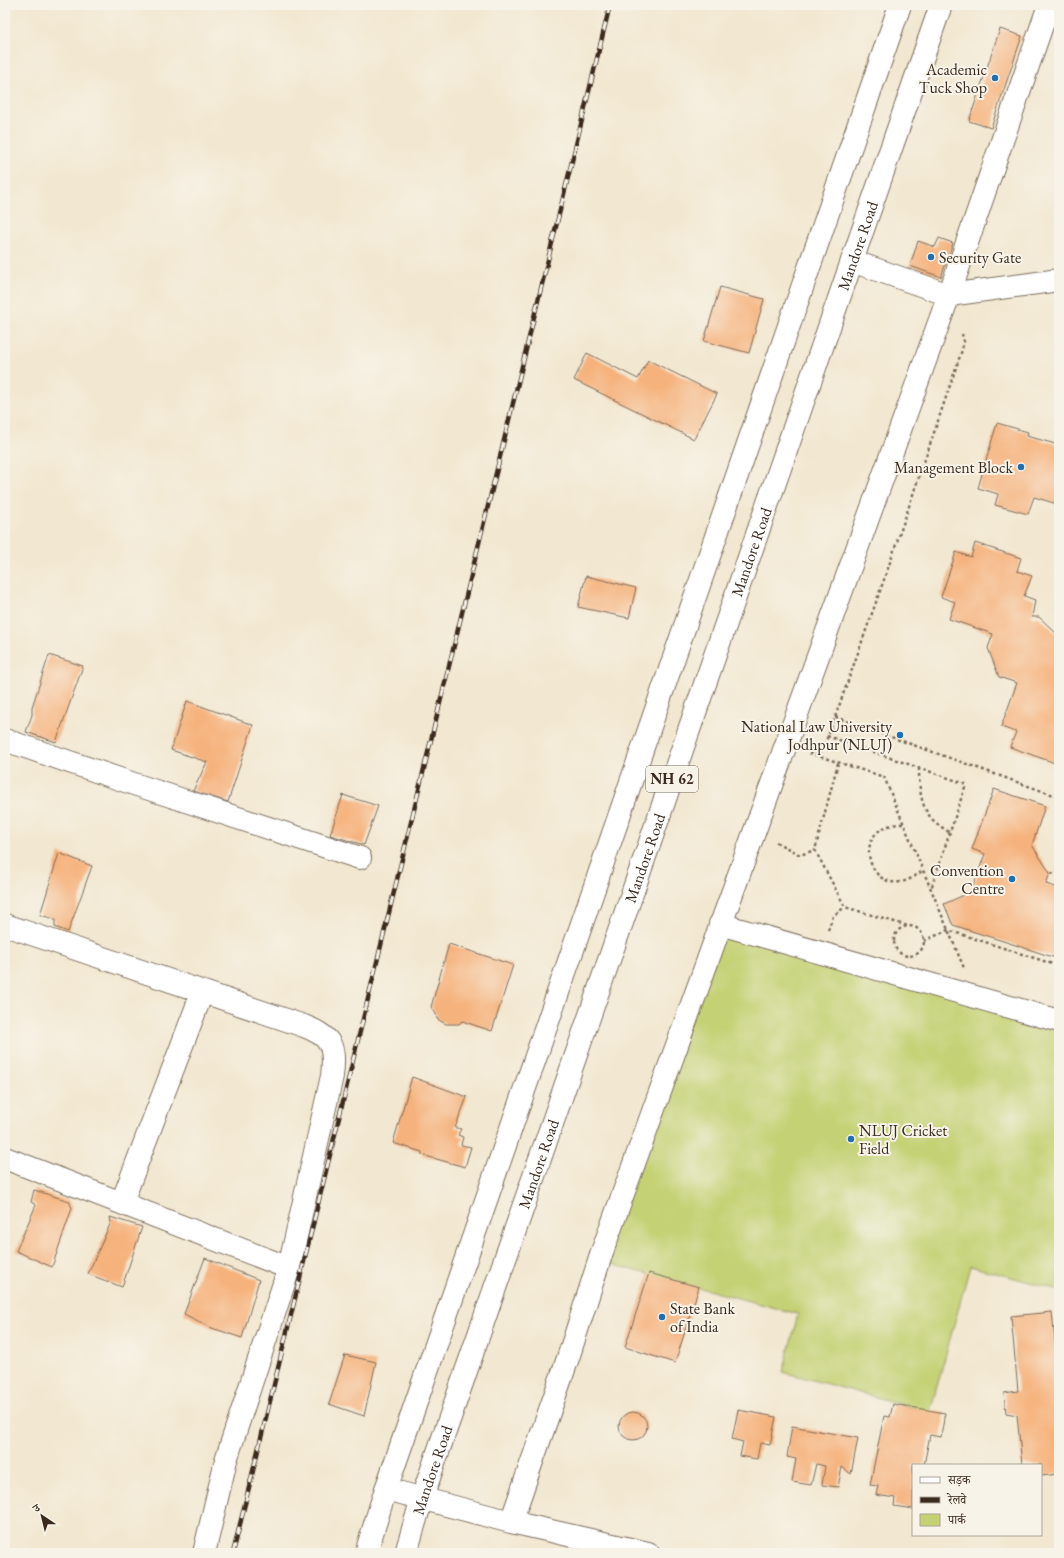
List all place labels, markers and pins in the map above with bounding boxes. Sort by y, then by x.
place label: Academic Tuck Shop [919,59,987,98]
marker: Academic Tuck Shop [990,73,1000,83]
place label: Security Gate [939,247,1021,268]
marker: Security Gate [926,252,936,262]
place label: Management Block [894,457,1013,478]
marker: Management Block [1016,462,1026,472]
place label: National Law University Jodhpur (NLUJ) [741,716,893,755]
marker: National Law University Jodhpur (NLUJ) [895,730,905,740]
place label: Convention Centre [930,860,1005,899]
marker: Convention Centre [1007,874,1017,884]
place label: NLUJ Cricket Field [859,1120,947,1159]
marker: NLUJ Cricket Field [846,1134,856,1144]
place label: State Bank of India [670,1298,736,1337]
marker: State Bank of India [657,1312,667,1322]

